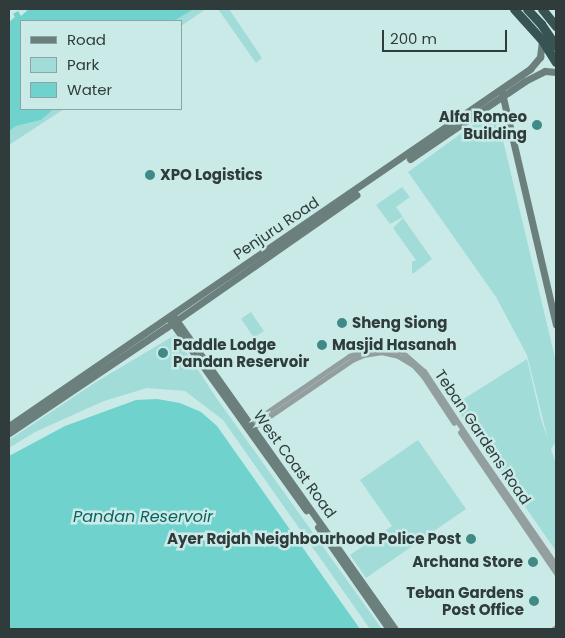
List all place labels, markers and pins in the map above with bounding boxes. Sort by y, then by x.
place label: Alfa Romeo Building [439,107,527,142]
marker: Alfa Romeo Building [531,119,543,131]
place label: XPO Logistics [160,166,263,184]
marker: XPO Logistics [144,169,156,181]
place label: Sheng Siong [352,314,448,332]
marker: Sheng Siong [336,317,348,329]
place label: Paddle Lodge Pandan Reservoir [173,335,309,370]
place label: Masjid Hasanah [332,336,457,354]
marker: Masjid Hasanah [316,339,328,351]
marker: Paddle Lodge Pandan Reservoir [157,347,169,359]
place label: Ayer Rajah Neighbourhood Police Post [167,530,461,548]
marker: Ayer Rajah Neighbourhood Police Post [465,533,477,545]
place label: Archana Store [412,553,523,571]
marker: Archana Store [527,556,539,568]
place label: Teban Gardens Post Office [406,583,524,618]
marker: Teban Gardens Post Office [528,595,540,607]

